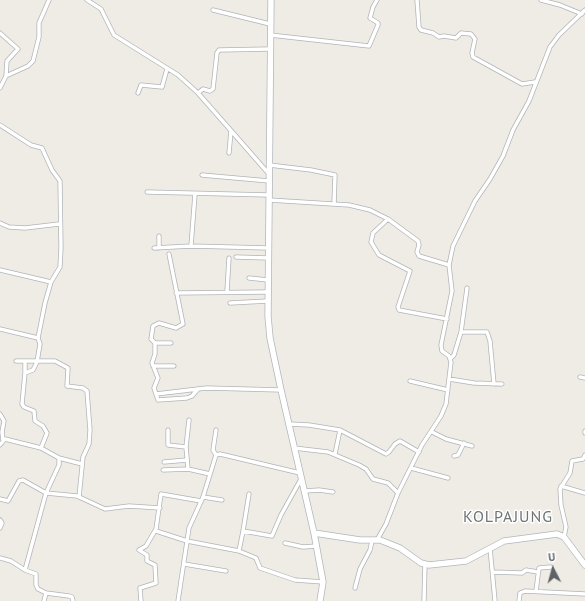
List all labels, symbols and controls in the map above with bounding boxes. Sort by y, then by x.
district label: KOLPAJUNG [463,507,553,527]
north arrow [533,549,573,589]
text: U [548,550,556,564]

